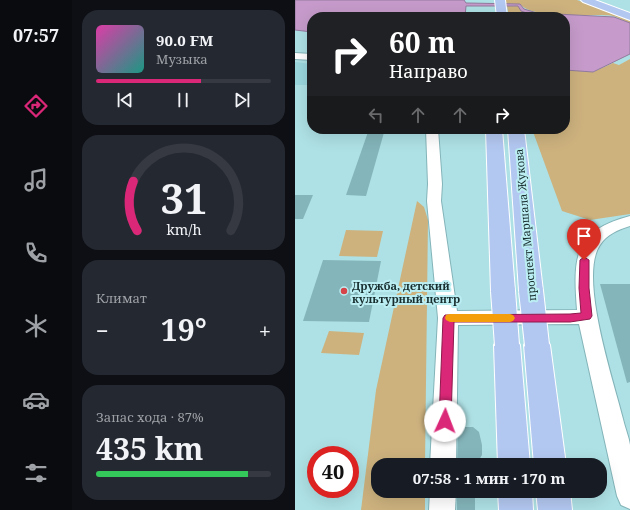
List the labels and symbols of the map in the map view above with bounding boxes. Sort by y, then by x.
street label: проспект Маршала Жукова [511,148,539,302]
pin [567,219,601,260]
place label: Дружба, детский культурный центр [352,278,460,306]
marker: Дружба, детский культурный центр [339,286,349,296]
position arrow [424,400,466,442]
speed limit sign: 40 [307,446,359,498]

